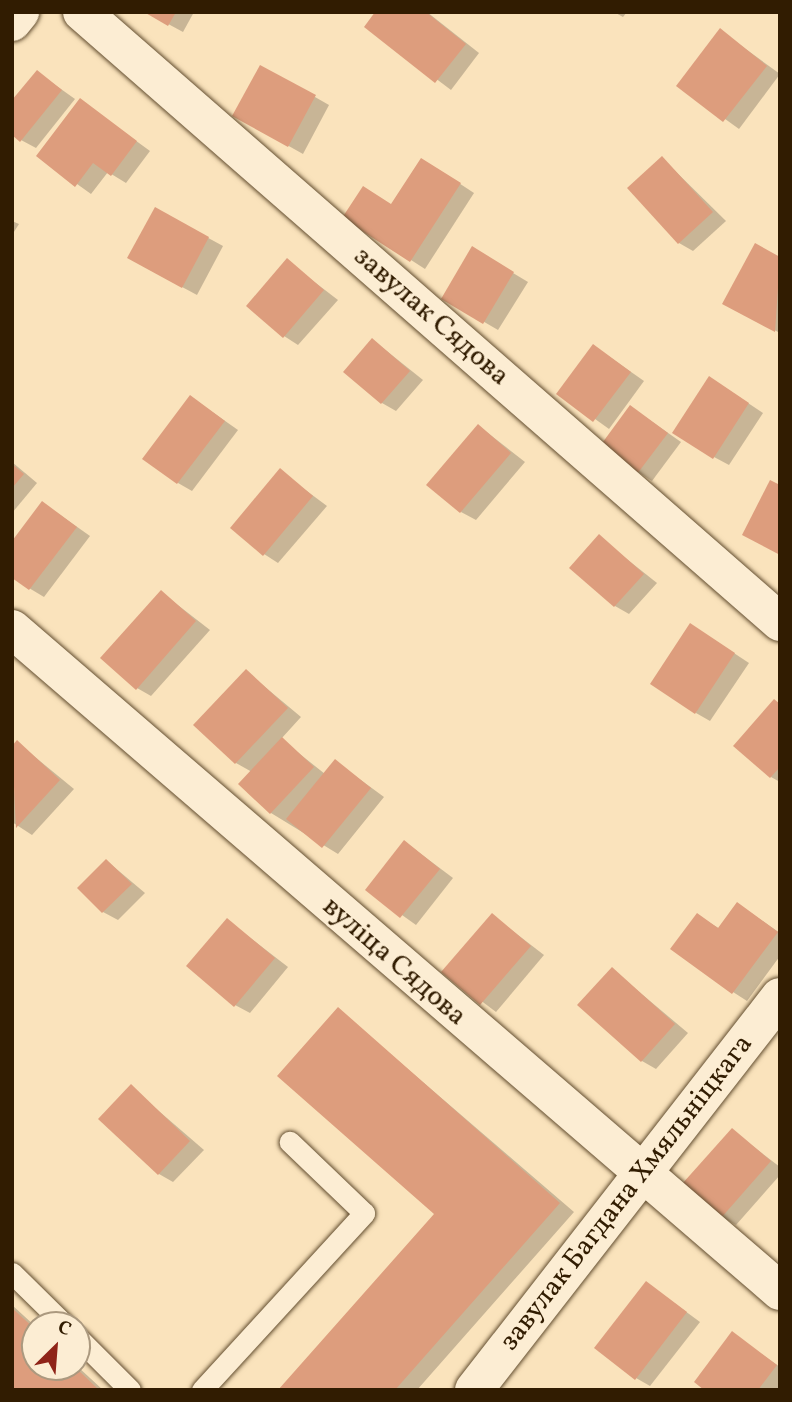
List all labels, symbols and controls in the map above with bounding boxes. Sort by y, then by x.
street label: завулак Сядова [346,240,516,394]
street label: вуліца Сядова [315,890,473,1034]
street label: завулак Багдана Хмяльніцкага [493,1028,761,1358]
north arrow [21,1311,91,1381]
text: С [53,1314,75,1343]

